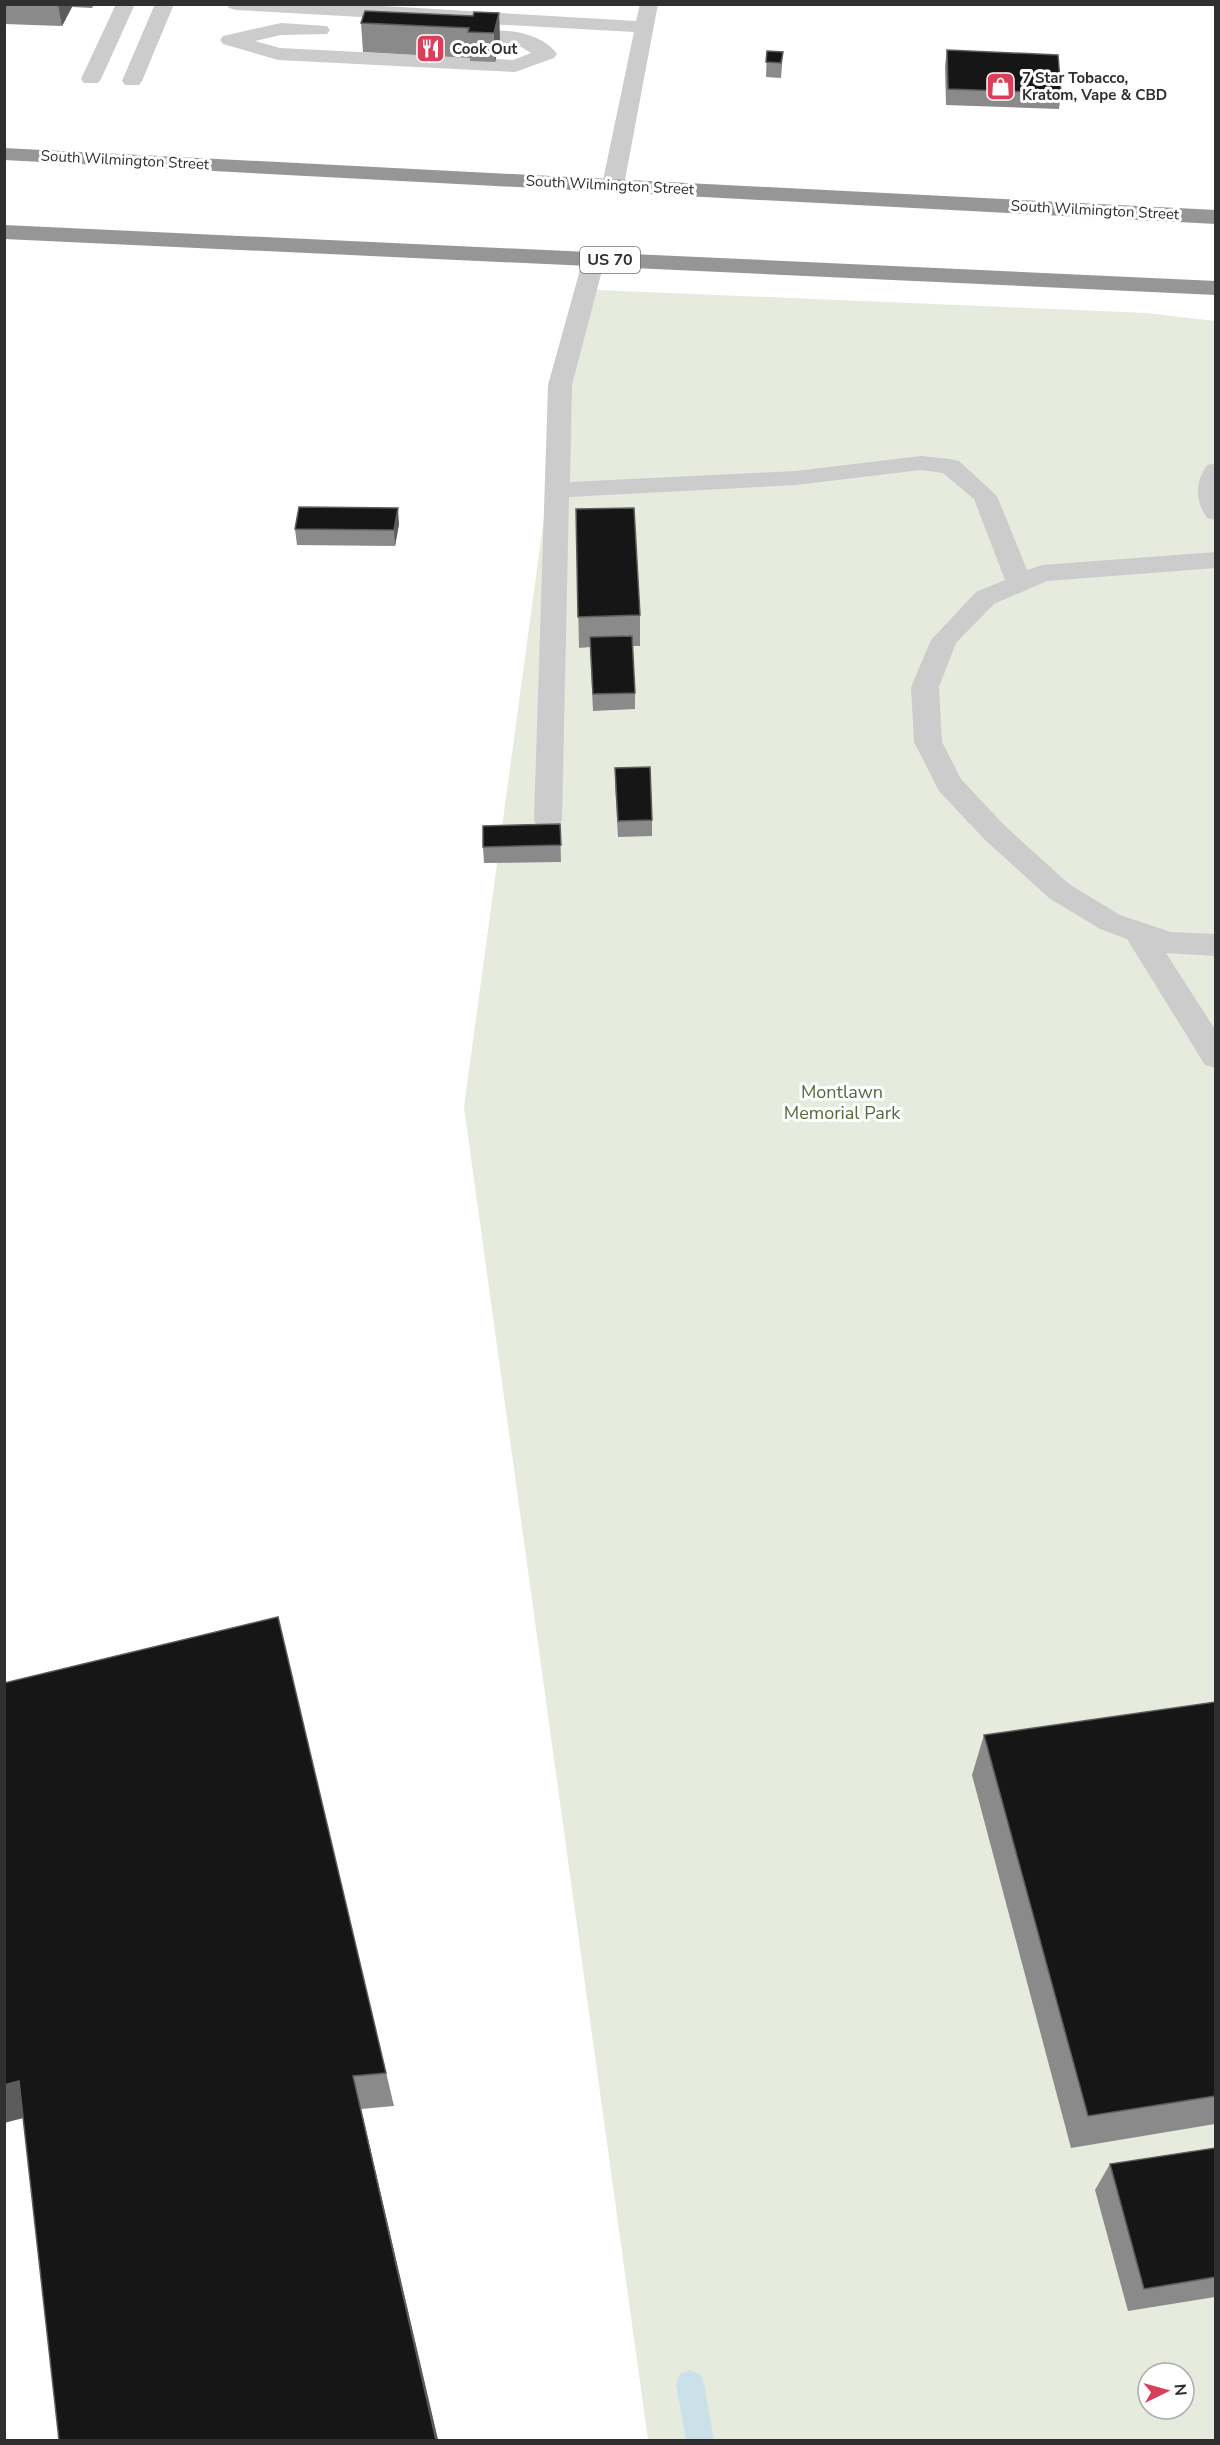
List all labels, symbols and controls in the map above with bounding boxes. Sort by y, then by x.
restaurant icon: Cook Out [415,33,447,65]
place label: Cook Out [452,39,517,59]
place label: 7 Star Tobacco, Kratom, Vape & CBD [1022,68,1167,105]
shop icon: 7 Star Tobacco, Kratom, Vape & CBD [985,71,1017,103]
street label: South Wilmington Street [40,146,210,174]
street label: South Wilmington Street [525,171,695,199]
street label: South Wilmington Street [1010,196,1180,224]
road number: US 70 [580,247,640,273]
park label: Montlawn Memorial Park [784,1080,901,1125]
north arrow [1136,2361,1196,2421]
text: N [1168,2383,1191,2397]

